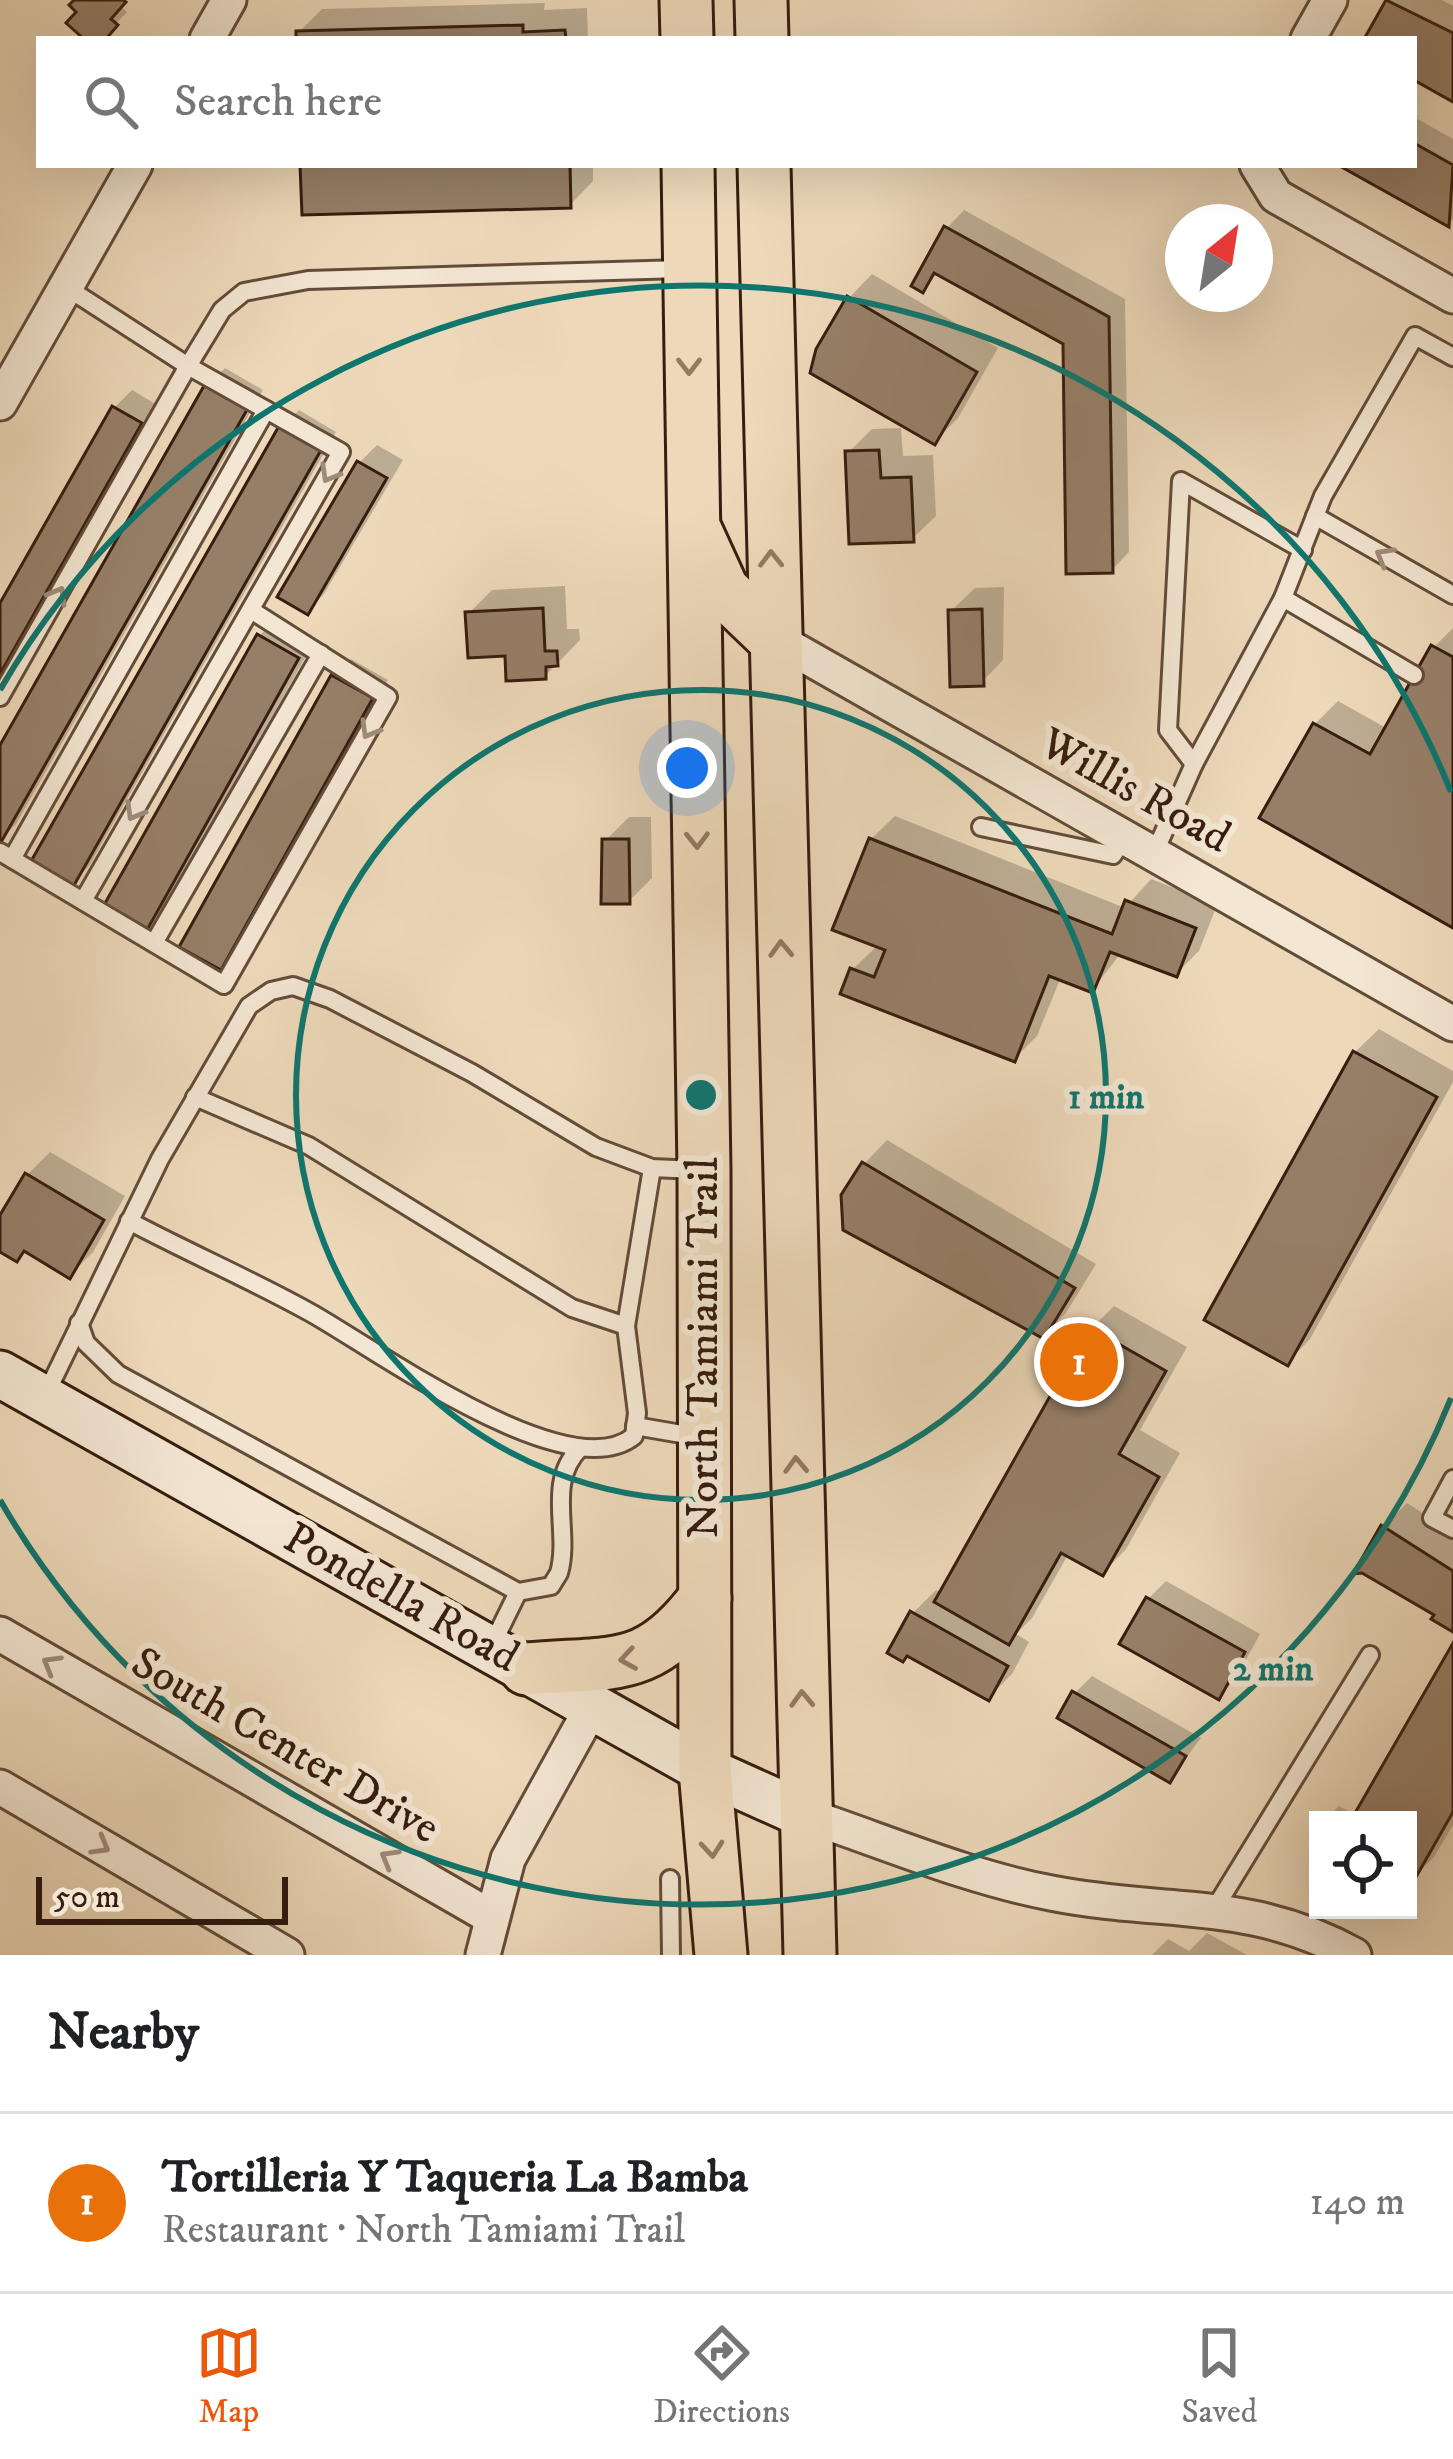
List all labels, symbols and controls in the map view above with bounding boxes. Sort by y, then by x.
search box [36,36,1417,168]
icon: search [78,69,144,135]
text: Search here [174,74,382,130]
north arrow [1165,204,1273,312]
one-way arrow [676,358,702,376]
one-way arrow [320,461,343,483]
one-way arrow [1375,547,1397,570]
one-way arrow [758,549,784,567]
one-way arrow [44,586,67,608]
street label: Willis Road [1029,715,1241,866]
one-way arrow [360,718,383,739]
your location [657,738,717,798]
one-way arrow [126,799,149,821]
one-way arrow [684,831,710,850]
one-way arrow [769,939,795,958]
centre of rings [680,1074,722,1116]
text: 1 min [1068,1075,1144,1120]
street label: North Tamiami Trail [676,1157,732,1539]
pin: 1 [1040,1317,1118,1407]
one-way arrow [783,1455,809,1474]
street label: Pondella Road [273,1510,529,1686]
street label: South Center Drive [121,1635,449,1857]
one-way arrow [619,1645,639,1670]
text: 2 min [1233,1647,1313,1692]
one-way arrow [43,1655,64,1678]
one-way arrow [790,1689,816,1708]
map controls [1309,1811,1417,1919]
button: locate [1309,1811,1417,1919]
one-way arrow [88,1832,110,1855]
one-way arrow [699,1839,724,1858]
one-way arrow [381,1850,402,1873]
scale bar [36,1871,288,1924]
text: 50 m [54,1877,120,1918]
text: Nearby [48,2001,199,2065]
text: Tortilleria Y Taqueria La Bamba [162,2150,748,2206]
text: 1 [80,2178,94,2227]
text: 140 m [1310,2178,1405,2227]
text: Restaurant · North Tamiami Trail [162,2206,685,2255]
tab: Map [196,2320,262,2433]
tab: Directions [653,2320,790,2433]
tab: Saved [1181,2320,1257,2433]

